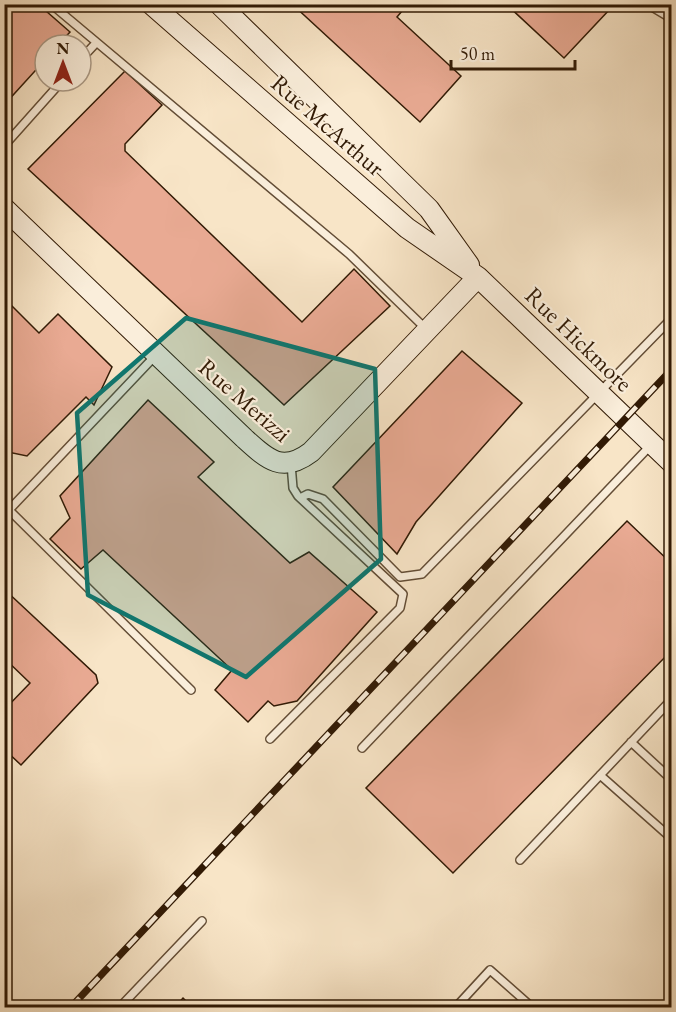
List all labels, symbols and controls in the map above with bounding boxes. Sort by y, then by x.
north arrow [33,33,93,93]
scale bar [451,33,576,71]
text: N [57,38,70,59]
text: 50 m [460,42,495,65]
street label: Rue McArthur [265,67,391,183]
street label: Rue Hickmore [519,280,639,398]
street label: Rue Merizzi [192,351,298,449]

